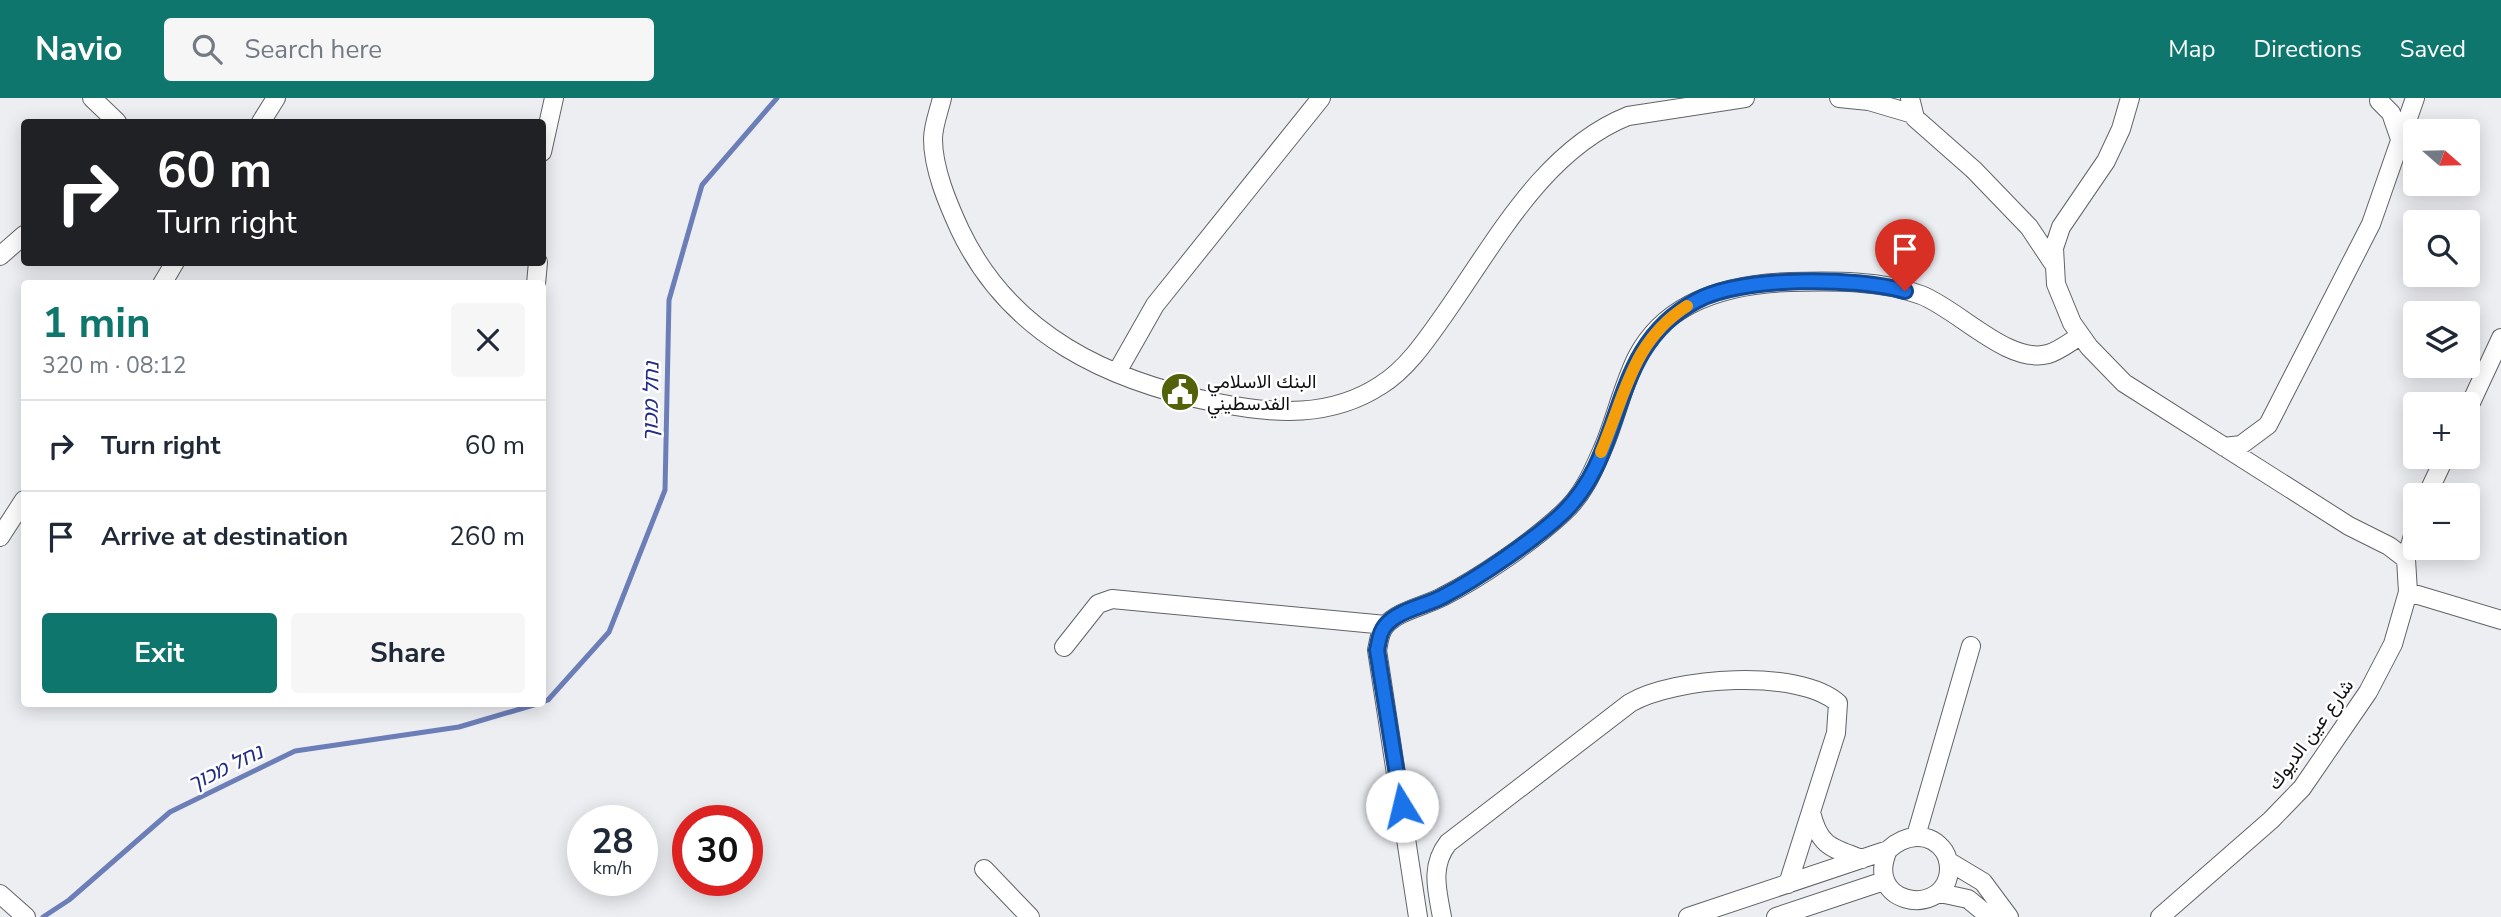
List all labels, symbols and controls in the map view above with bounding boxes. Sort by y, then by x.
search box [164,18,654,81]
text: Navio [35,27,122,72]
icon: search [188,30,226,68]
text: Search here [244,32,382,67]
text: Map [2168,33,2215,65]
text: Directions [2253,33,2362,65]
text: Saved [2400,33,2466,65]
north arrow [2403,119,2480,196]
map controls [2403,119,2480,560]
text: 60 m [157,137,272,204]
icon: right [42,147,133,238]
text: Turn right [157,201,297,244]
button: search [2403,210,2480,287]
pin [1875,219,1935,291]
icon: arrive [1886,230,1924,268]
text: 1 min [42,295,151,352]
button: layers [2403,301,2480,378]
button: close [451,303,525,377]
text: 320 m · 08:12 [42,350,187,381]
water label: נחל מכוך [636,360,666,442]
place label: البنك الاسلامي الفدسطيني [1207,369,1317,419]
public building icon: البنك الاسلامي الفدسطيني [1159,371,1201,413]
button: + [2403,392,2480,469]
icon: right [42,427,80,465]
text: Turn right [101,428,220,463]
text: 60 m [465,428,525,463]
button: − [2403,483,2480,560]
icon: arrive [42,518,80,556]
text: Arrive at destination [101,519,348,554]
text: 260 m [449,519,525,554]
button: Exit [42,613,277,693]
button: Share [291,613,525,693]
street label: شارع عين الديوك [2262,674,2360,795]
water label: נחל מכוך [183,737,269,798]
position arrow [1365,769,1439,843]
speed limit sign: 30 [672,805,763,896]
text: 28 [591,818,634,865]
text: km/h [593,856,632,880]

